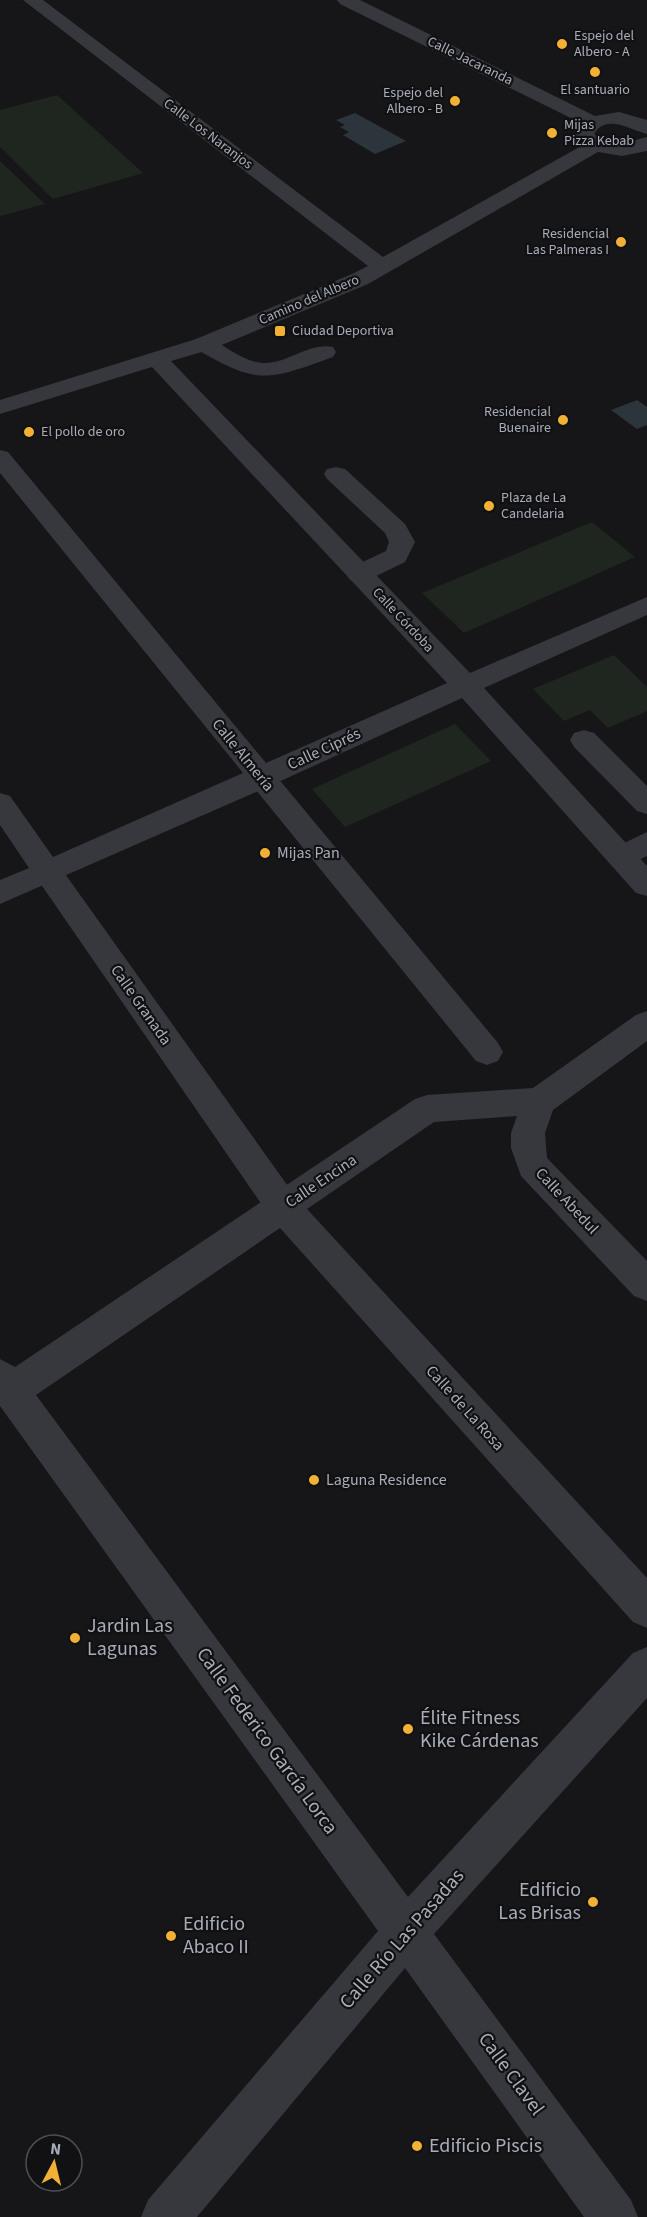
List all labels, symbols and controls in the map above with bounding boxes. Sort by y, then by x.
place label: Espejo del Albero - A [574,26,635,62]
street label: Calle Jacaranda [424,32,516,90]
marker: Espejo del Albero - A [555,37,569,51]
marker: El santuario [588,65,602,79]
place label: El santuario [560,80,630,100]
place label: Espejo del Albero - B [383,83,443,119]
street label: Calle Los Naranjos [159,94,257,174]
marker: Espejo del Albero - B [448,94,462,108]
place label: Mijas Pizza Kebab [564,115,634,151]
marker: Mijas Pizza Kebab [545,126,559,140]
place label: Residencial Las Palmeras I [526,224,609,260]
marker: Residencial Las Palmeras I [614,235,628,249]
street label: Camino del Albero [256,270,362,330]
place label: Ciudad Deportiva [292,321,394,341]
marker: Ciudad Deportiva [273,324,287,338]
place label: Residencial Buenaire [484,402,551,438]
marker: Residencial Buenaire [556,413,570,427]
place label: El pollo de oro [41,422,125,442]
marker: El pollo de oro [22,425,36,439]
place label: Plaza de La Candelaria [501,488,566,524]
marker: Plaza de La Candelaria [482,499,496,513]
street label: Calle Córdoba [368,583,438,657]
street label: Calle Almería [207,714,279,796]
street label: Calle Ciprés [284,722,364,776]
place label: Mijas Pan [277,842,340,864]
marker: Mijas Pan [258,846,272,860]
street label: Calle Granada [105,960,177,1050]
street label: Calle Encina [281,1149,361,1213]
street label: Calle Abedul [530,1163,604,1239]
street label: Calle de La Rosa [421,1361,509,1455]
place label: Laguna Residence [326,1469,447,1491]
marker: Laguna Residence [307,1473,321,1487]
place label: Jardin Las Lagunas [87,1612,173,1663]
marker: Jardin Las Lagunas [68,1631,82,1645]
street label: Calle Federico García Lorca [190,1642,344,1840]
place label: Élite Fitness Kike Cárdenas [420,1704,539,1755]
marker: Élite Fitness Kike Cárdenas [401,1722,415,1736]
street label: Calle Río Las Pasadas [333,1863,471,2015]
place label: Edificio Las Brisas [498,1876,581,1927]
marker: Edificio Las Brisas [586,1895,600,1909]
place label: Edificio Abaco II [183,1910,249,1961]
marker: Edificio Abaco II [164,1929,178,1943]
street label: Calle Clavel [471,2027,551,2121]
place label: Edificio Piscis [429,2132,542,2160]
north arrow [24,2133,84,2193]
text: N [49,2138,62,2161]
marker: Edificio Piscis [410,2139,424,2153]

